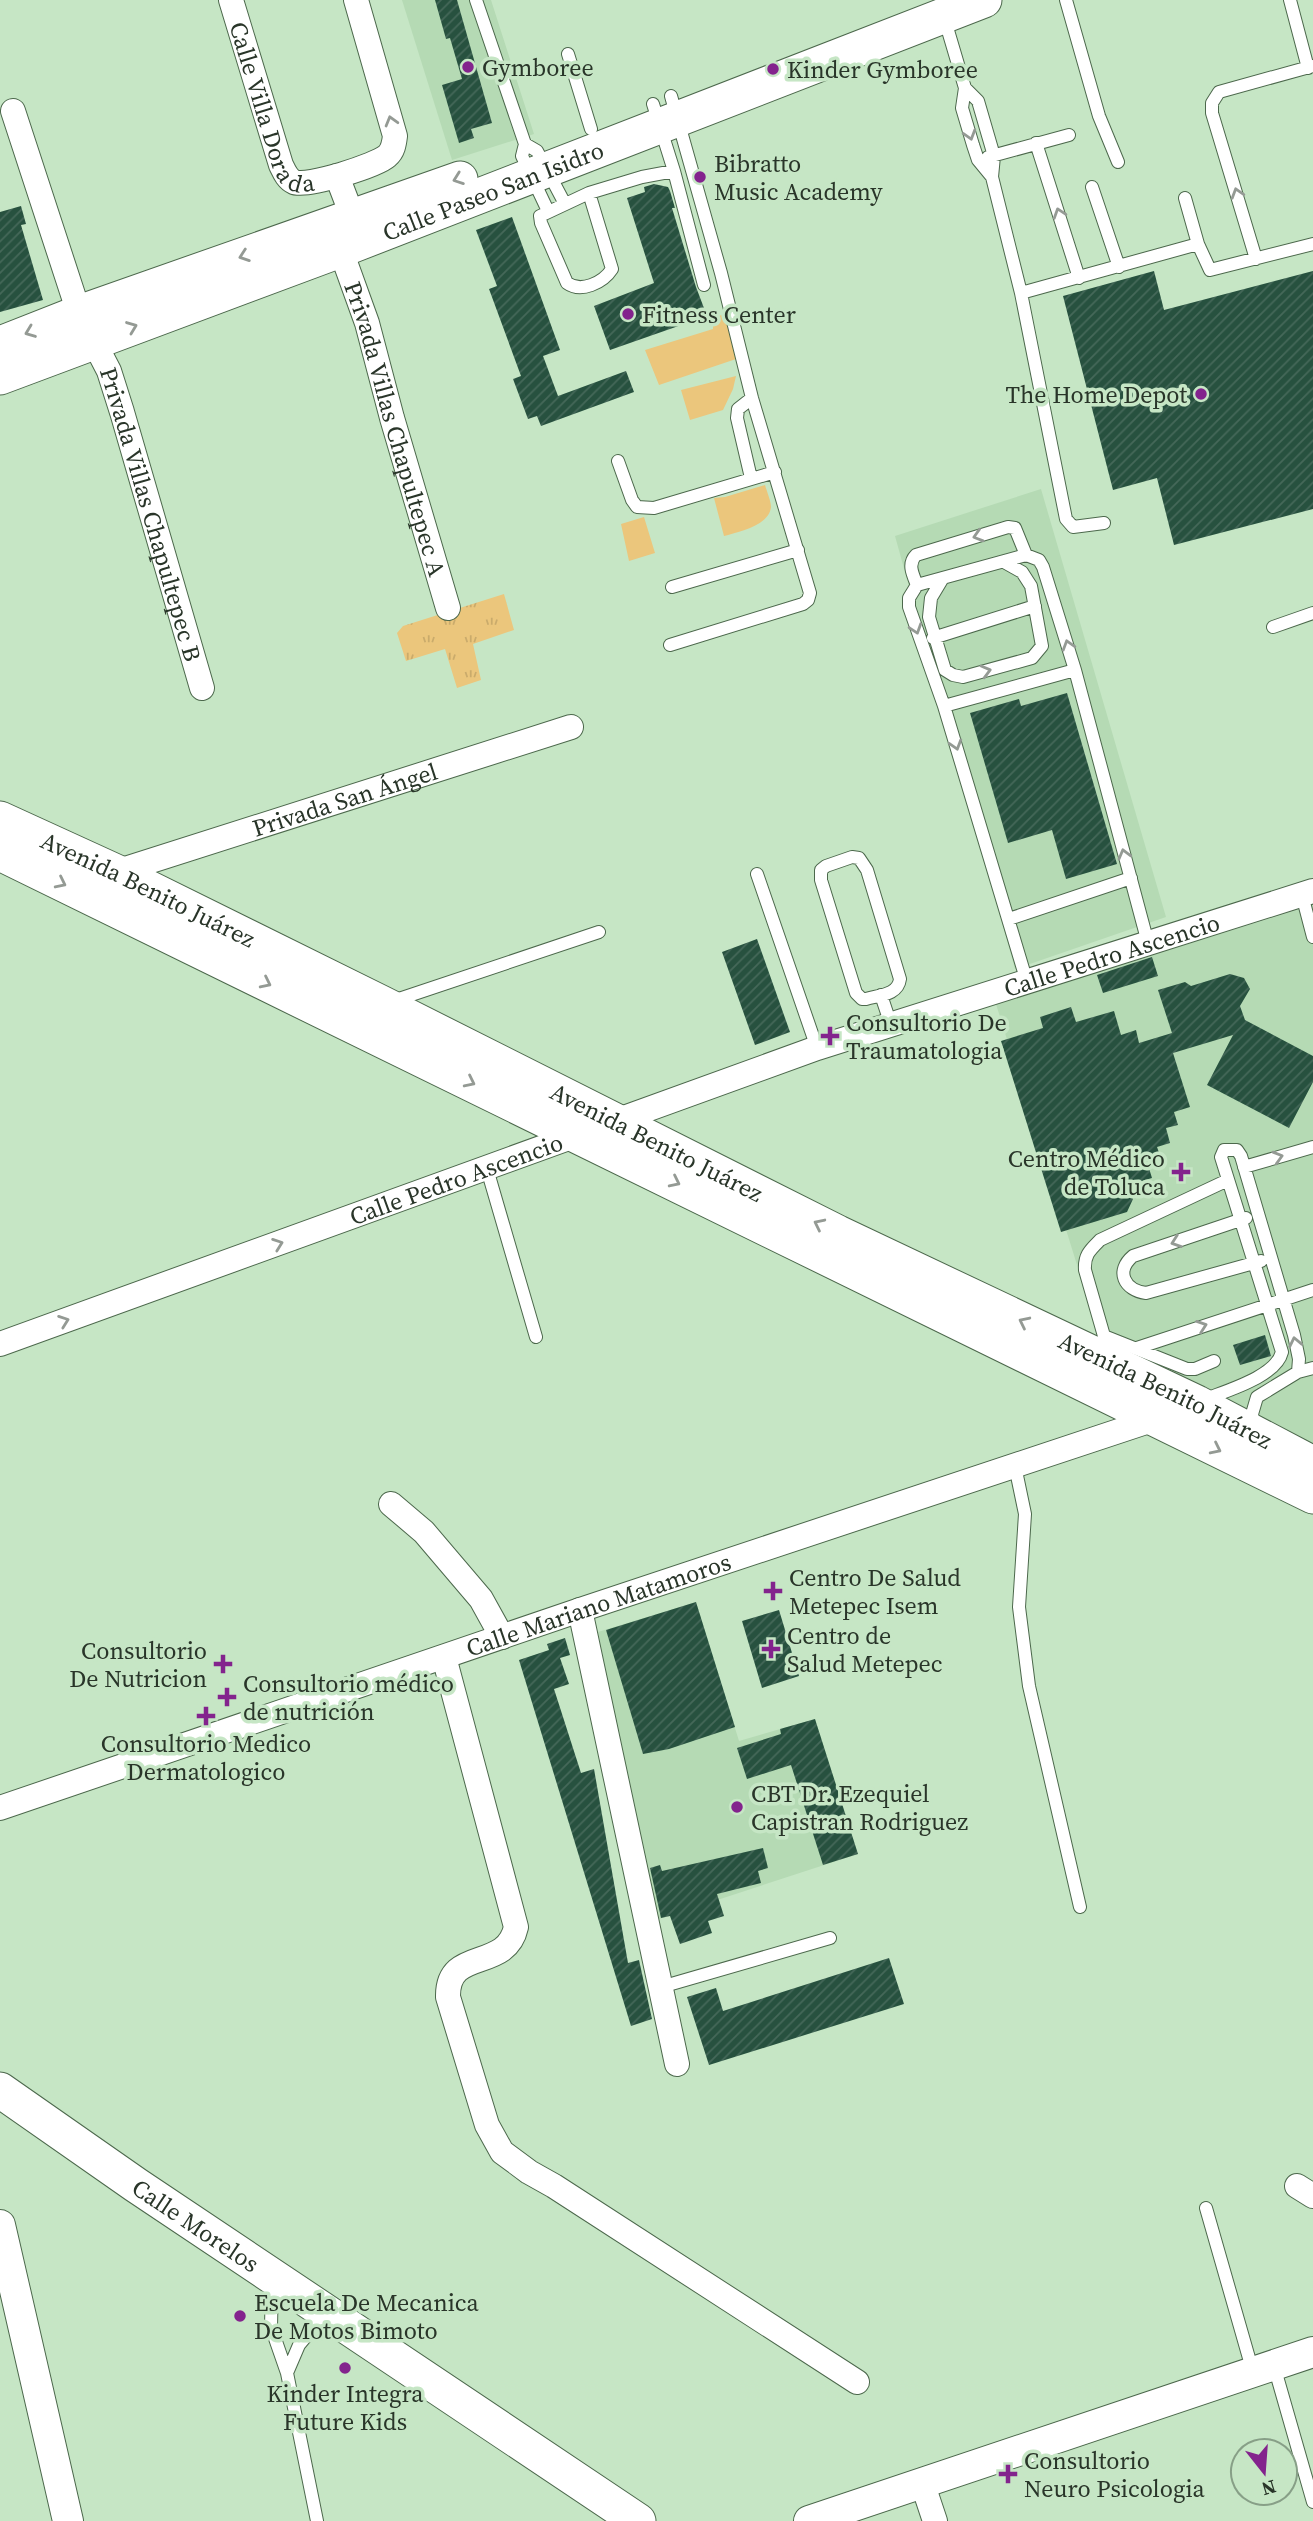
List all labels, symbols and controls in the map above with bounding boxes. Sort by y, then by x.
street label: Calle Villa Dorada [222,18,317,200]
place label: Gymboree [482,51,594,84]
place label: Kinder Gymboree [787,53,978,86]
marker: Gymboree [460,59,476,75]
marker: Kinder Gymboree [765,61,781,77]
one-way arrow [384,115,399,127]
one-way arrow [961,129,976,141]
street label: Calle Paseo San Isidro [378,133,608,248]
place label: Bibratto Music Academy [714,147,883,208]
marker: Bibratto Music Academy [692,169,708,185]
one-way arrow [453,171,465,185]
one-way arrow [1230,188,1245,200]
one-way arrow [1052,207,1067,219]
one-way arrow [238,248,251,262]
street label: Privada Villas Chapultepec A [337,277,454,580]
place label: Fitness Center [642,298,796,331]
marker: Fitness Center [620,306,636,322]
one-way arrow [126,321,138,335]
one-way arrow [24,324,36,338]
street label: Privada Villas Chapultepec B [92,363,210,665]
place label: The Home Depot [1005,378,1187,411]
marker: The Home Depot [1193,386,1209,402]
one-way arrow [972,527,984,542]
one-way arrow [908,623,923,635]
one-way arrow [1061,640,1076,652]
one-way arrow [980,664,992,679]
one-way arrow [947,739,962,751]
street label: Privada San Ángel [248,754,441,844]
street label: Avenida Benito Juárez [36,823,261,955]
one-way arrow [1118,848,1132,860]
one-way arrow [54,874,66,888]
street label: Calle Pedro Ascencio [1000,905,1224,1004]
one-way arrow [259,974,271,988]
place label: Consultorio De Traumatologia [846,1006,1007,1067]
marker: Consultorio De Traumatologia [820,1026,840,1046]
one-way arrow [463,1074,475,1088]
street label: Avenida Benito Juárez [545,1074,769,1209]
street label: Calle Pedro Ascencio [345,1125,567,1233]
place label: Centro Médico de Toluca [1008,1142,1166,1203]
one-way arrow [1272,1151,1284,1165]
marker: Centro Médico de Toluca [1171,1162,1191,1182]
one-way arrow [668,1174,680,1188]
one-way arrow [814,1218,826,1232]
one-way arrow [1171,1234,1183,1248]
one-way arrow [272,1238,284,1252]
one-way arrow [58,1315,70,1329]
one-way arrow [1019,1317,1031,1331]
one-way arrow [1195,1320,1208,1334]
street label: Avenida Benito Juárez [1053,1323,1278,1456]
one-way arrow [1289,1336,1304,1348]
one-way arrow [1209,1441,1221,1455]
street label: Calle Mariano Matamoros [462,1545,735,1664]
place label: Centro De Salud Metepec Isem [789,1561,961,1622]
marker: Centro De Salud Metepec Isem [763,1581,783,1601]
place label: Centro de Salud Metepec [787,1619,943,1680]
place label: Consultorio De Nutricion [69,1634,207,1695]
marker: Centro de Salud Metepec [761,1639,781,1659]
marker: Consultorio De Nutricion [213,1654,233,1674]
place label: Consultorio médico de nutrición [243,1667,454,1728]
marker: Consultorio médico de nutrición [217,1687,237,1707]
marker: Consultorio Medico Dermatologico [196,1706,216,1726]
place label: Consultorio Medico Dermatologico [101,1727,311,1788]
place label: CBT Dr. Ezequiel Capistran Rodriguez [751,1777,968,1838]
marker: CBT Dr. Ezequiel Capistran Rodriguez [729,1799,745,1815]
street label: Calle Morelos [126,2171,266,2280]
place label: Escuela De Mecanica De Motos Bimoto [254,2286,480,2347]
marker: Escuela De Mecanica De Motos Bimoto [232,2308,248,2324]
marker: Kinder Integra Future Kids [337,2360,353,2376]
place label: Kinder Integra Future Kids [266,2377,424,2438]
north arrow [1229,2437,1299,2507]
place label: Consultorio Neuro Psicologia [1024,2444,1206,2505]
marker: Consultorio Neuro Psicologia [998,2464,1018,2484]
text: N [1258,2474,1279,2503]

